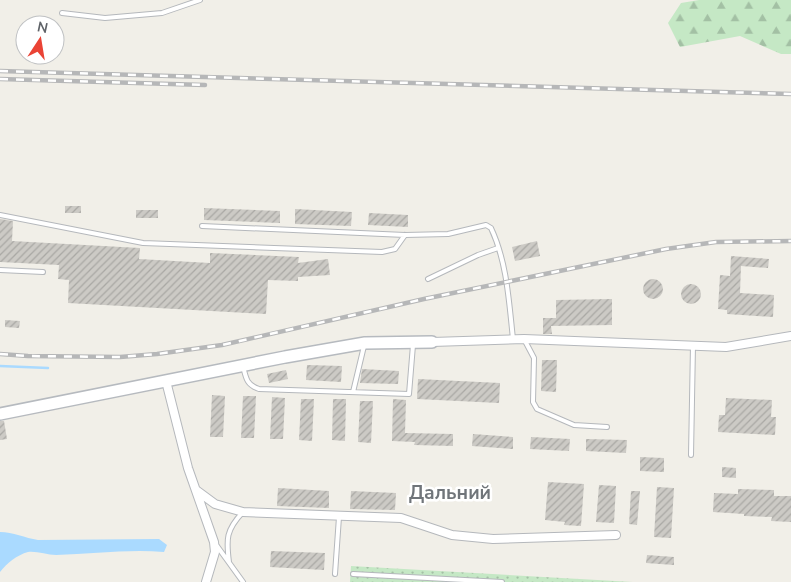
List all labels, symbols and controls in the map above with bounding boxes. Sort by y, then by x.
north arrow [15,15,65,65]
text: N [35,17,50,38]
district label: Дальний [409,480,491,506]

